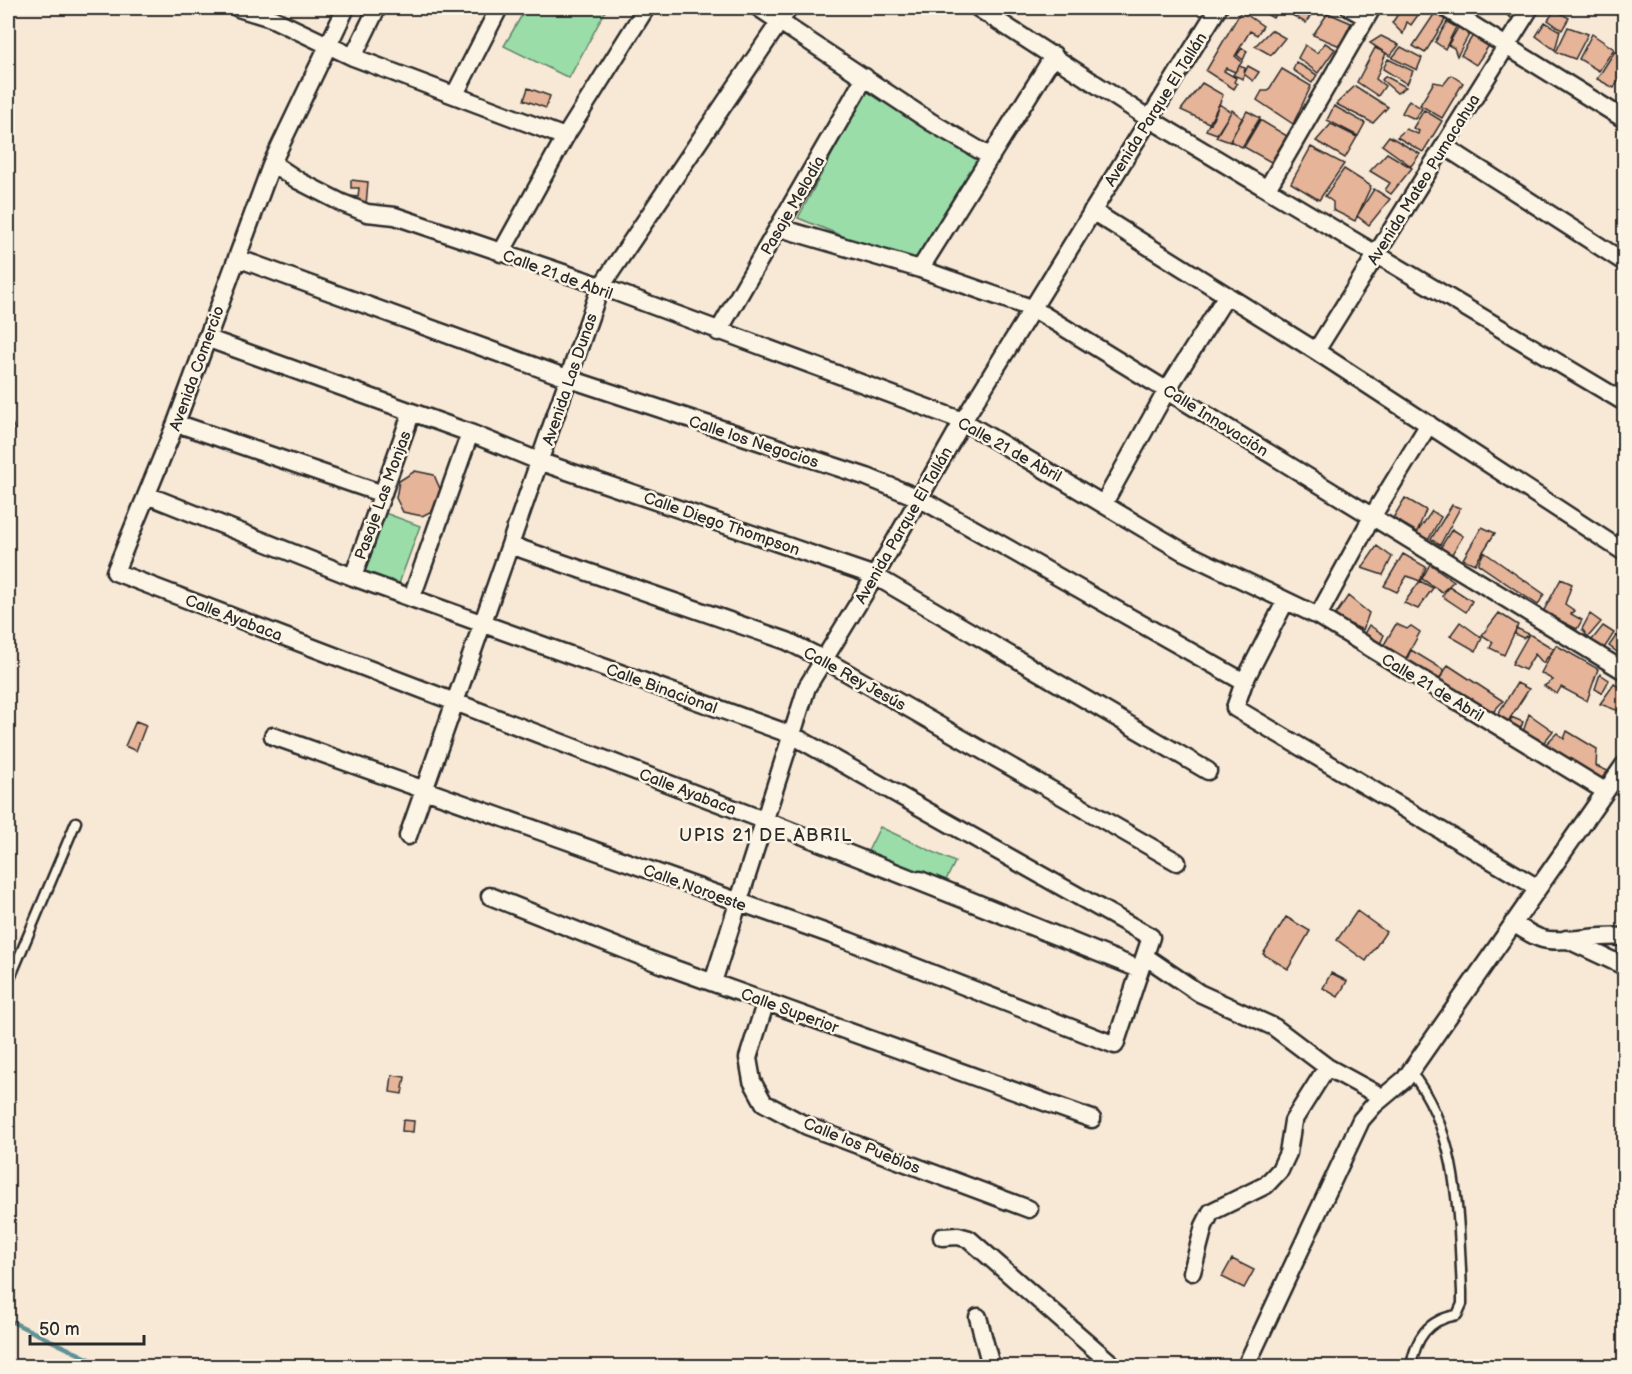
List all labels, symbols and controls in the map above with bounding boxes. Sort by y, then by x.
street label: Avenida Parque El Tallán [1101,29,1211,190]
street label: Avenida Mateo Pumacahua [1364,91,1485,269]
street label: Pasaje Melodía [757,153,829,259]
street label: Calle 21 de Abril [500,247,615,304]
street label: Avenida Comercio [166,303,229,434]
street label: Avenida Las Dunas [539,311,602,448]
street label: Calle Innovación [1159,381,1271,461]
street label: Calle los Negocios [686,413,821,472]
street label: Calle 21 de Abril [954,414,1065,487]
street label: Pasaje Las Monjas [351,428,416,563]
street label: Avenida Parque El Tallán [852,444,957,607]
street label: Calle Diego Thompson [641,489,802,560]
street label: Calle Ayabaca [182,591,285,646]
street label: Calle Rey Jesús [800,643,909,715]
street label: Calle 21 de Abril [1378,650,1487,726]
street label: Calle Binacional [603,660,720,718]
street label: Calle Ayabaca [636,765,739,820]
district label: UPIS 21 DE ABRIL [679,825,853,846]
street label: Calle Noroeste [640,861,749,916]
street label: Calle Superior [738,985,841,1038]
street label: Calle los Pueblos [800,1114,923,1178]
scale bar [30,1308,144,1346]
text: 50 m [39,1319,80,1340]

